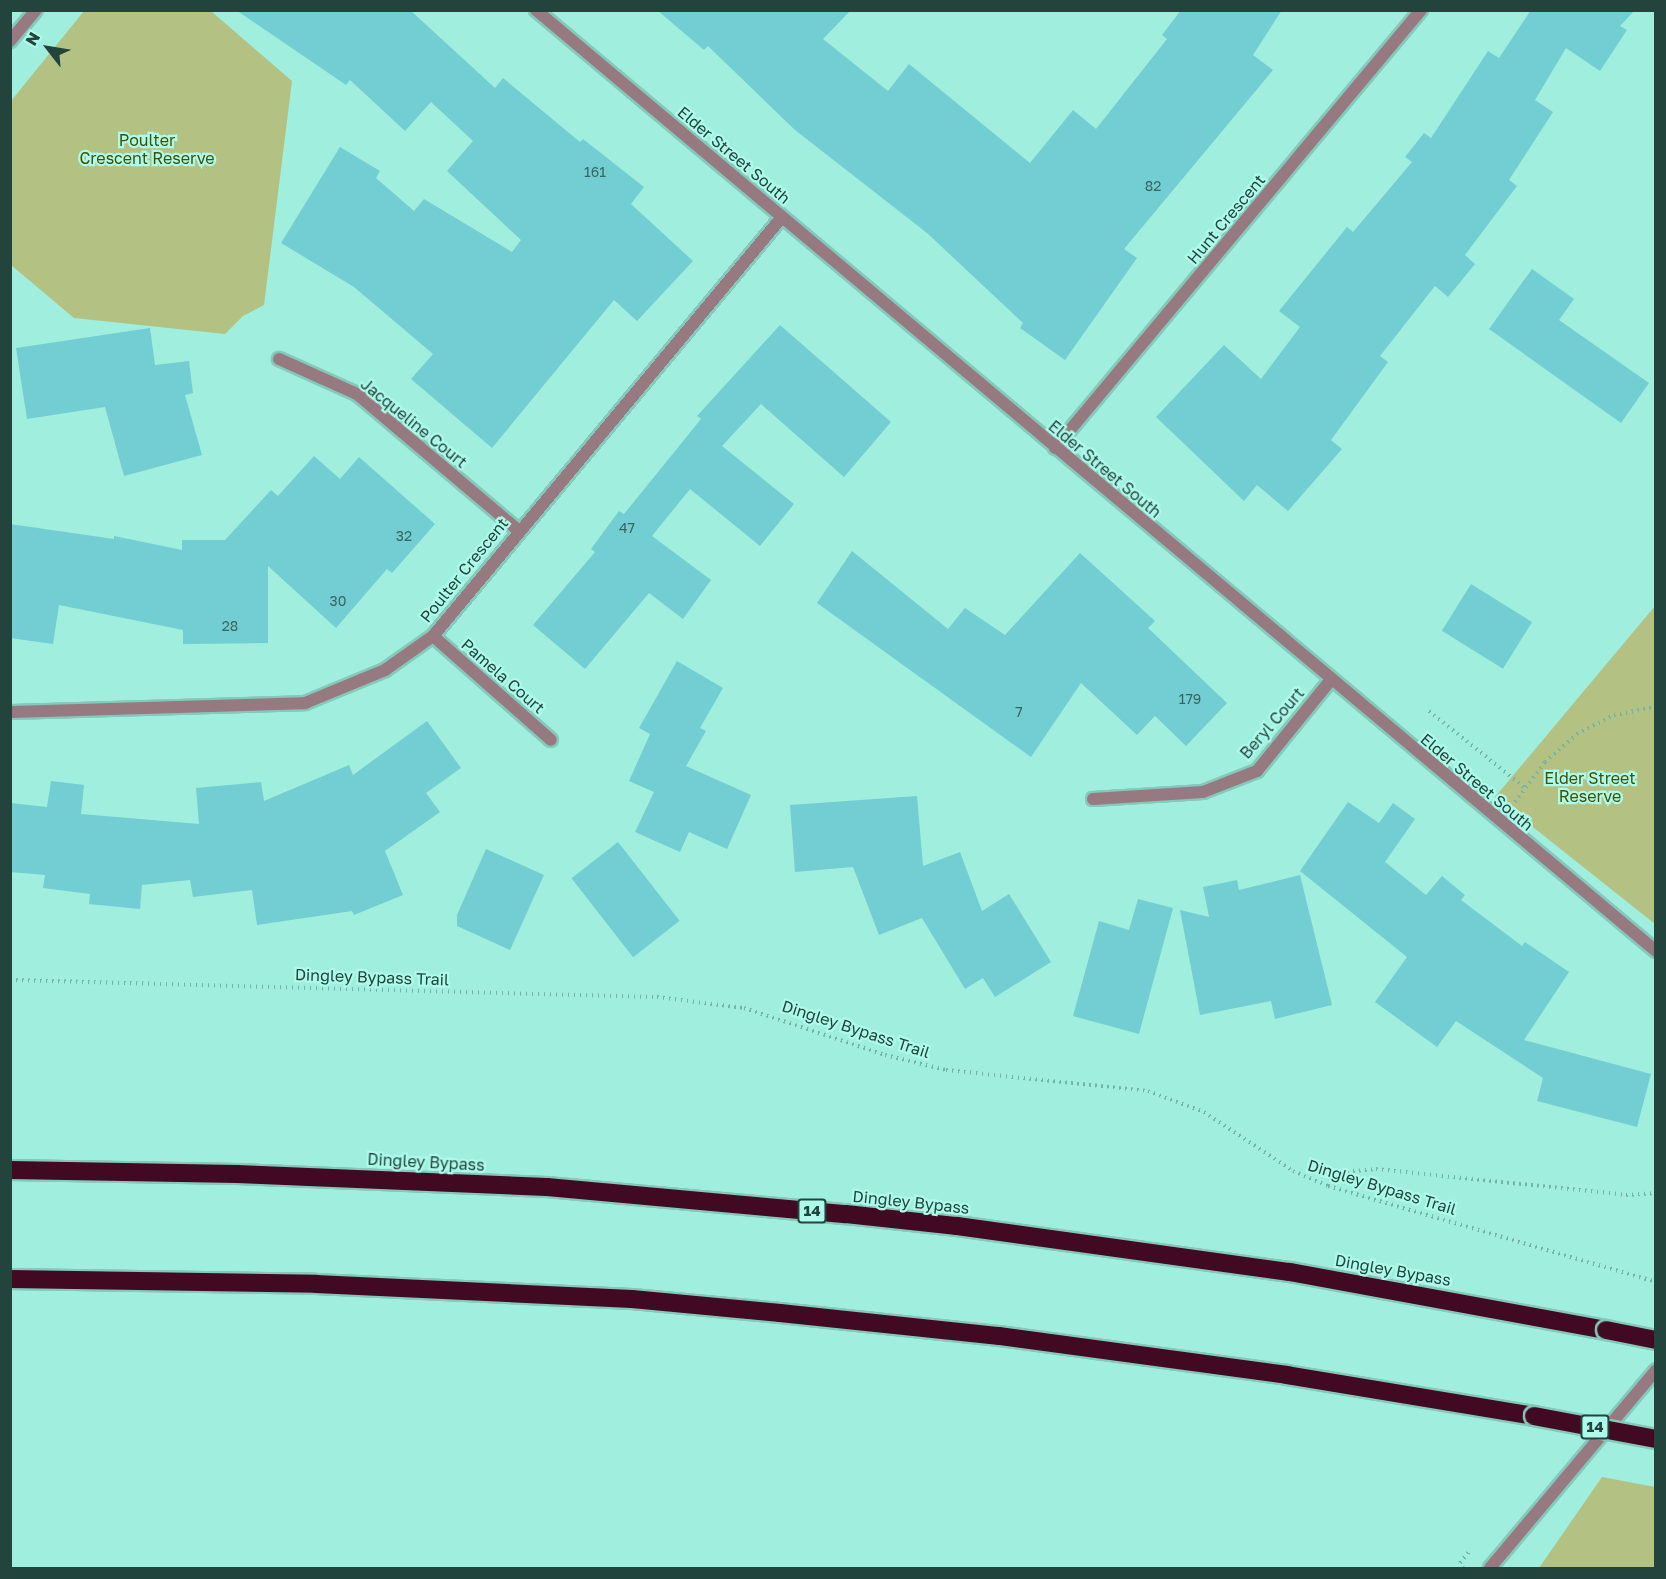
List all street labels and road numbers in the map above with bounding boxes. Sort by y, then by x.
street label: Elder Street South [674,102,794,208]
street label: Hunt Crescent [1183,170,1269,268]
street label: Jacqueline Court [357,374,471,472]
street label: Elder Street South [1045,416,1165,522]
street label: Poulter Crescent [416,514,512,626]
street label: Pamela Court [457,635,549,717]
street label: Beryl Court [1236,684,1308,762]
street label: Elder Street South [1417,729,1537,835]
street label: Dingley Bypass Trail [295,965,449,989]
street label: Dingley Bypass Trail [780,996,932,1062]
street label: Dingley Bypass [367,1149,485,1175]
street label: Dingley Bypass Trail [1305,1155,1459,1219]
street label: Dingley Bypass [852,1186,970,1218]
road number: 14 [797,1199,827,1223]
street label: Dingley Bypass [1334,1250,1452,1290]
road number: 14 [1580,1415,1610,1439]

